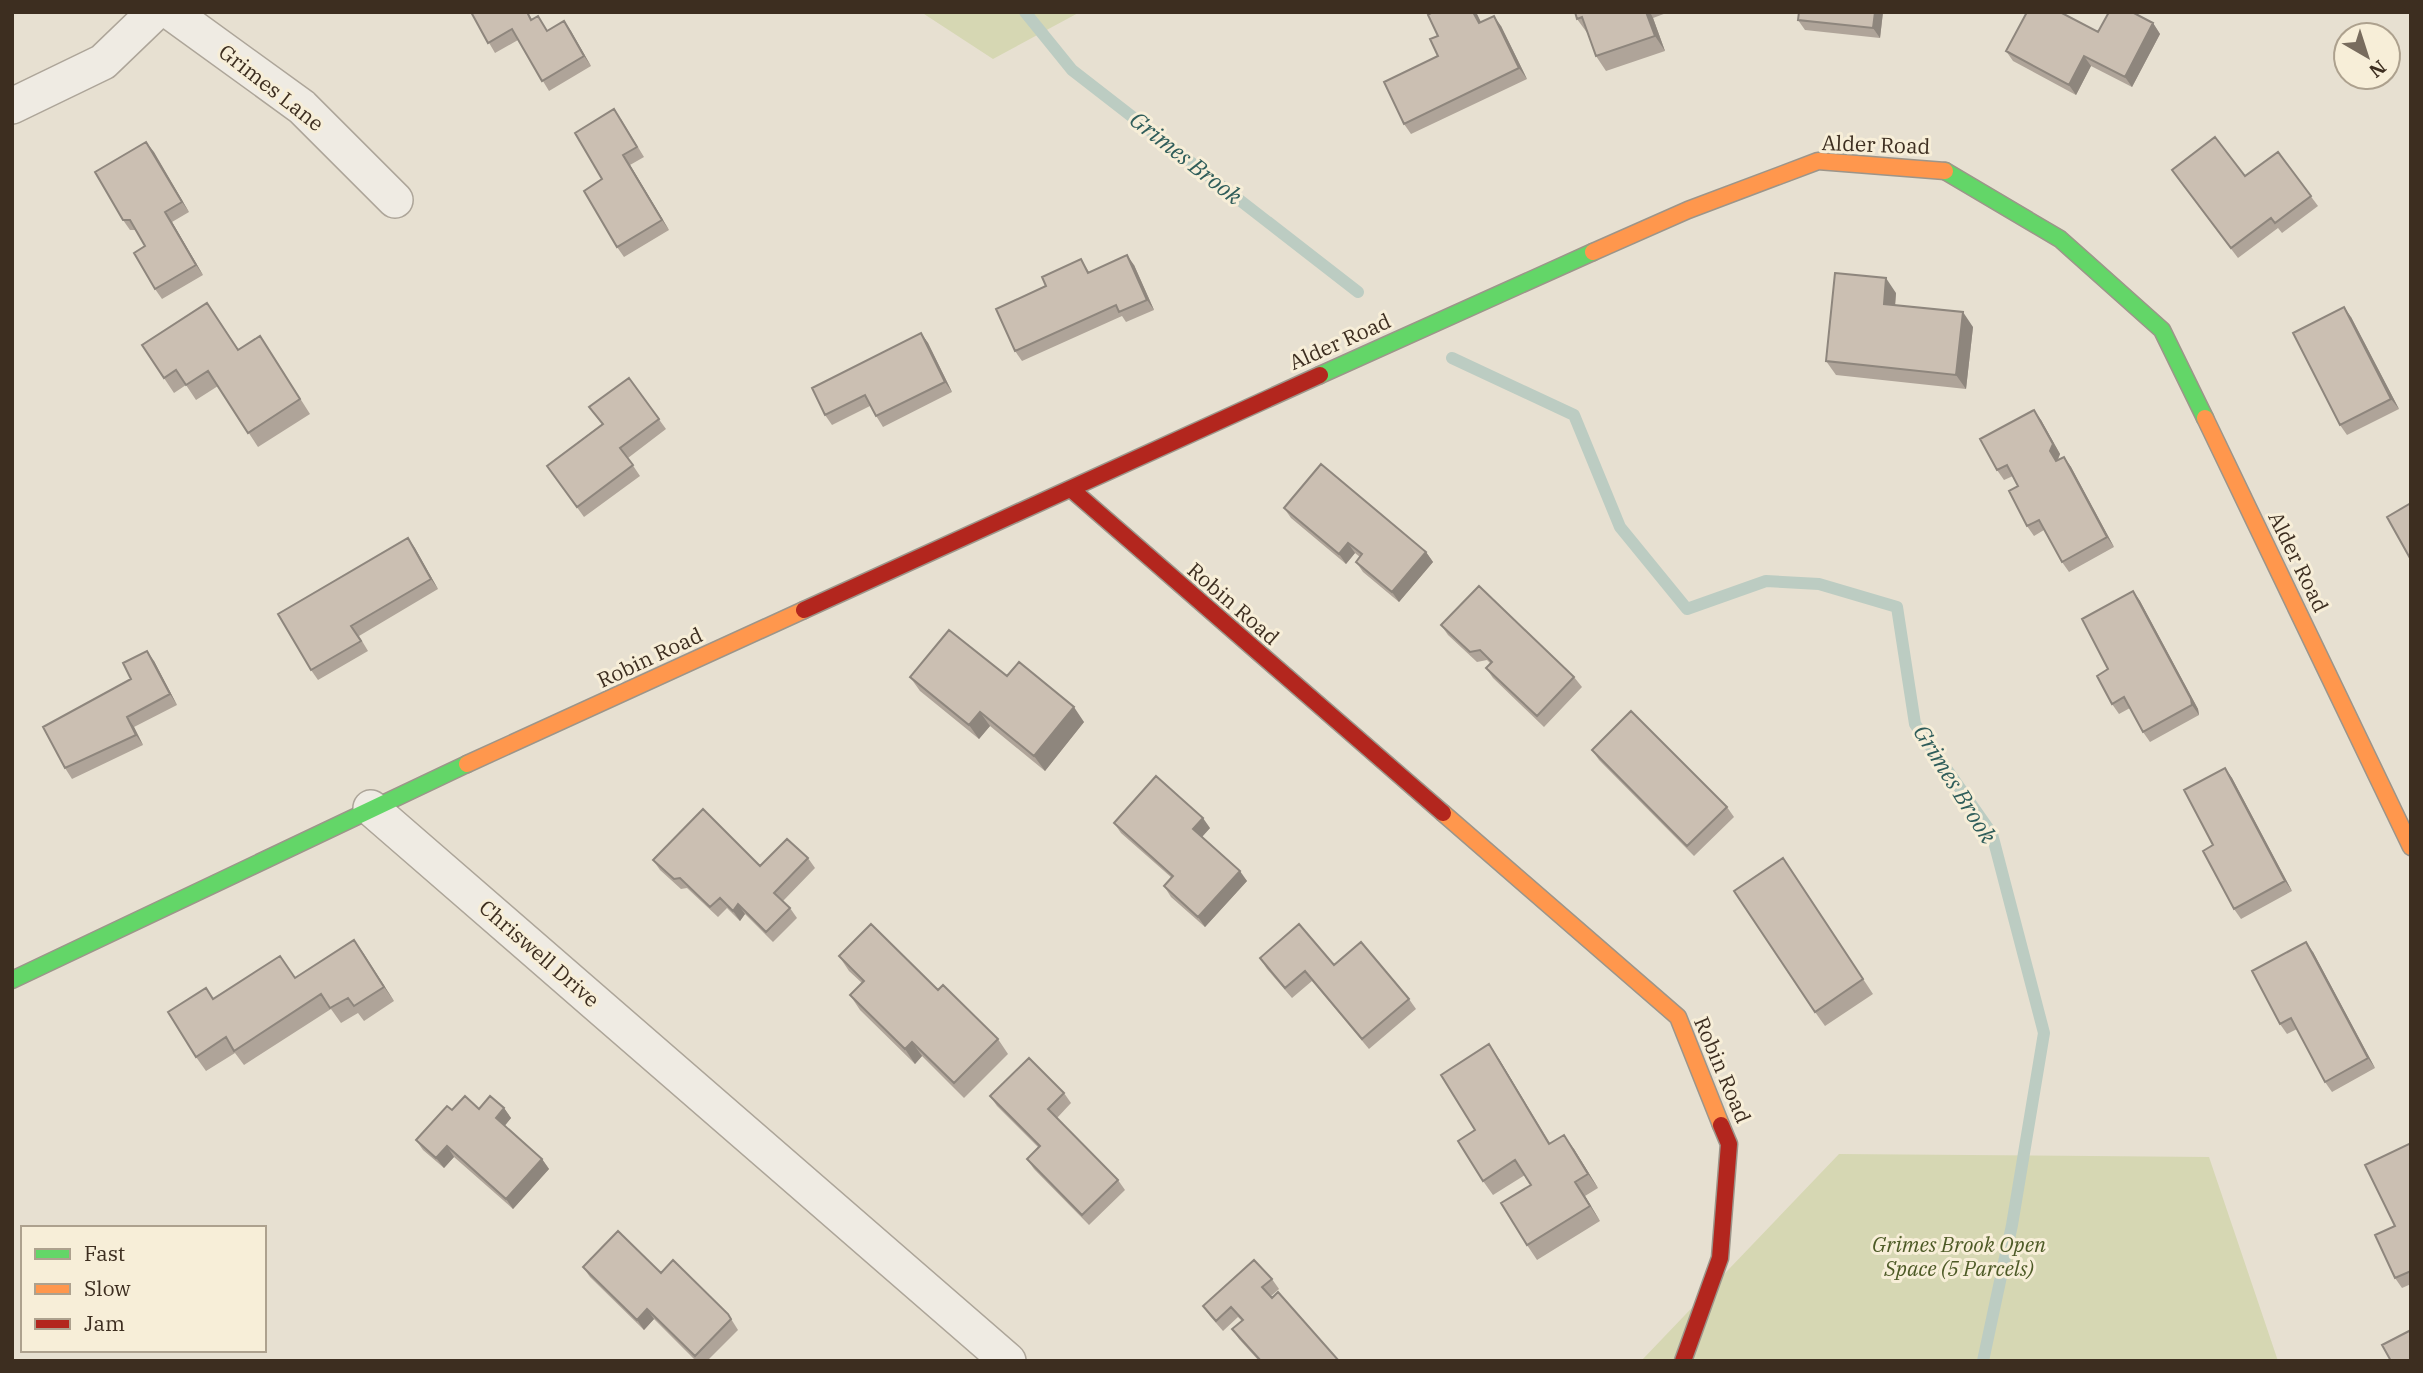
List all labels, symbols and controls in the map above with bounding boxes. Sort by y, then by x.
north arrow [2332,21,2402,91]
street label: Grimes Lane [213,37,330,137]
text: N [2364,55,2391,83]
water label: Grimes Brook [1124,104,1250,211]
street label: Alder Road [1821,128,1931,160]
street label: Alder Road [1284,306,1395,376]
street label: Alder Road [2262,507,2335,617]
street label: Robin Road [1182,556,1286,651]
street label: Robin Road [592,620,707,694]
water label: Grimes Brook [1907,718,2005,849]
street label: Chriswell Drive [474,893,606,1013]
street label: Robin Road [1688,1012,1758,1127]
legend [21,1226,266,1352]
park label: Grimes Brook Open Space (5 Parcels) [1872,1230,2046,1282]
text: Fast [84,1239,125,1267]
text: Slow [84,1274,131,1302]
text: Jam [84,1309,125,1337]

